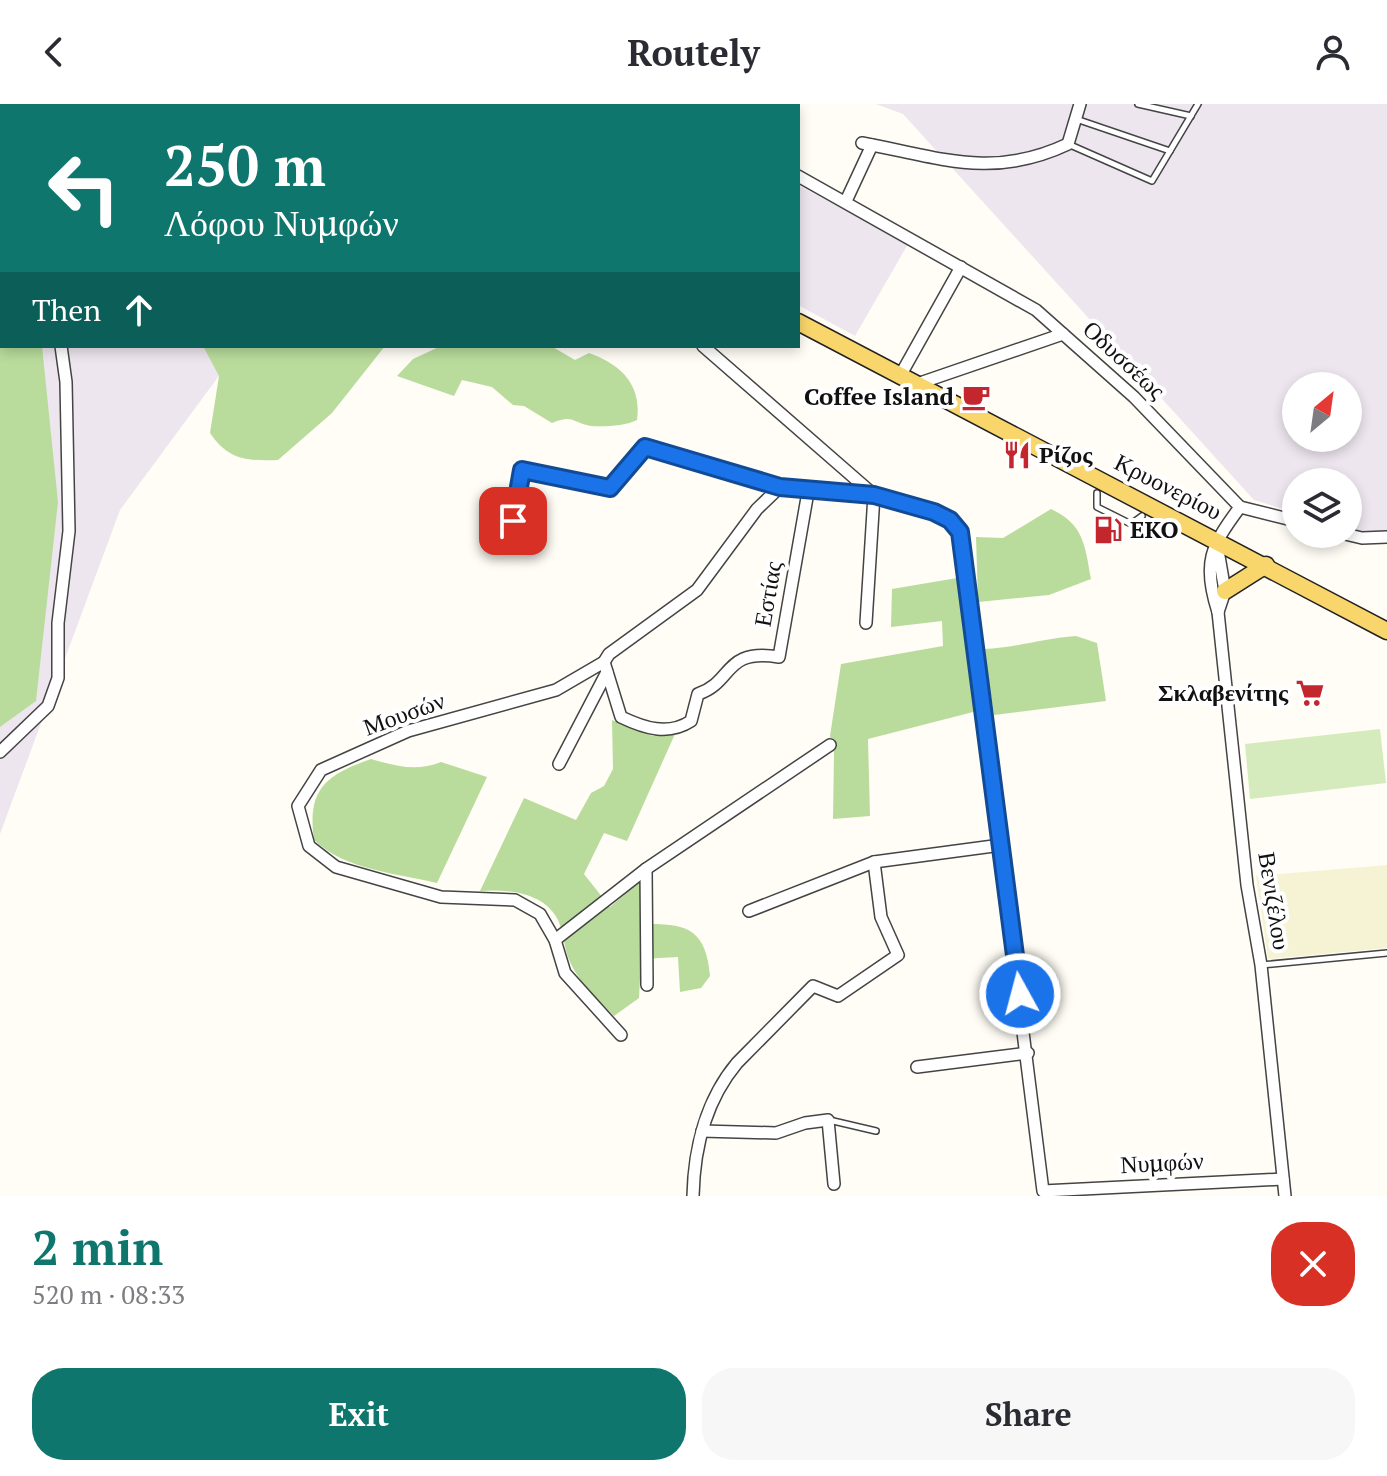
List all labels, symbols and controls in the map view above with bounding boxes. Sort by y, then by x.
text: Routely [627,29,760,76]
icon: back [32,30,76,74]
icon: person [1311,30,1355,74]
text: 250 m [164,128,326,202]
icon: left [32,136,136,240]
text: Λόφου Νυμφών [164,199,399,246]
icon: ahead [117,288,161,332]
text: Then [32,290,101,330]
street label: Οδυσσέως [1077,313,1173,406]
north arrow [1282,372,1362,452]
map controls [1282,372,1362,548]
place label: Coffee Island [804,380,955,412]
cafe icon: Coffee Island [961,382,991,412]
place label: Ρίζος [1039,438,1093,470]
restaurant icon: Ρίζος [1002,440,1032,470]
street label: Κρυονερίου [1109,445,1228,527]
button: layers [1282,468,1362,548]
pin [479,487,547,555]
icon: arrive [491,499,535,543]
place label: EKO [1130,513,1179,545]
fuel station icon: EKO [1093,515,1123,545]
street label: Εστίας [746,558,789,629]
place label: Σκλαβενίτης [1158,676,1289,708]
supermarket icon: Σκλαβενίτης [1295,678,1325,708]
street label: Μουσών [358,683,449,743]
street label: Βενιζέλου [1251,849,1299,952]
position arrow [978,952,1062,1036]
street label: Νυμφών [1119,1144,1205,1180]
text: 2 min [32,1215,163,1279]
button: close [1271,1222,1355,1306]
text: 520 m · 08:33 [32,1277,185,1311]
button: Exit [32,1368,686,1460]
button: Share [702,1368,1355,1460]

